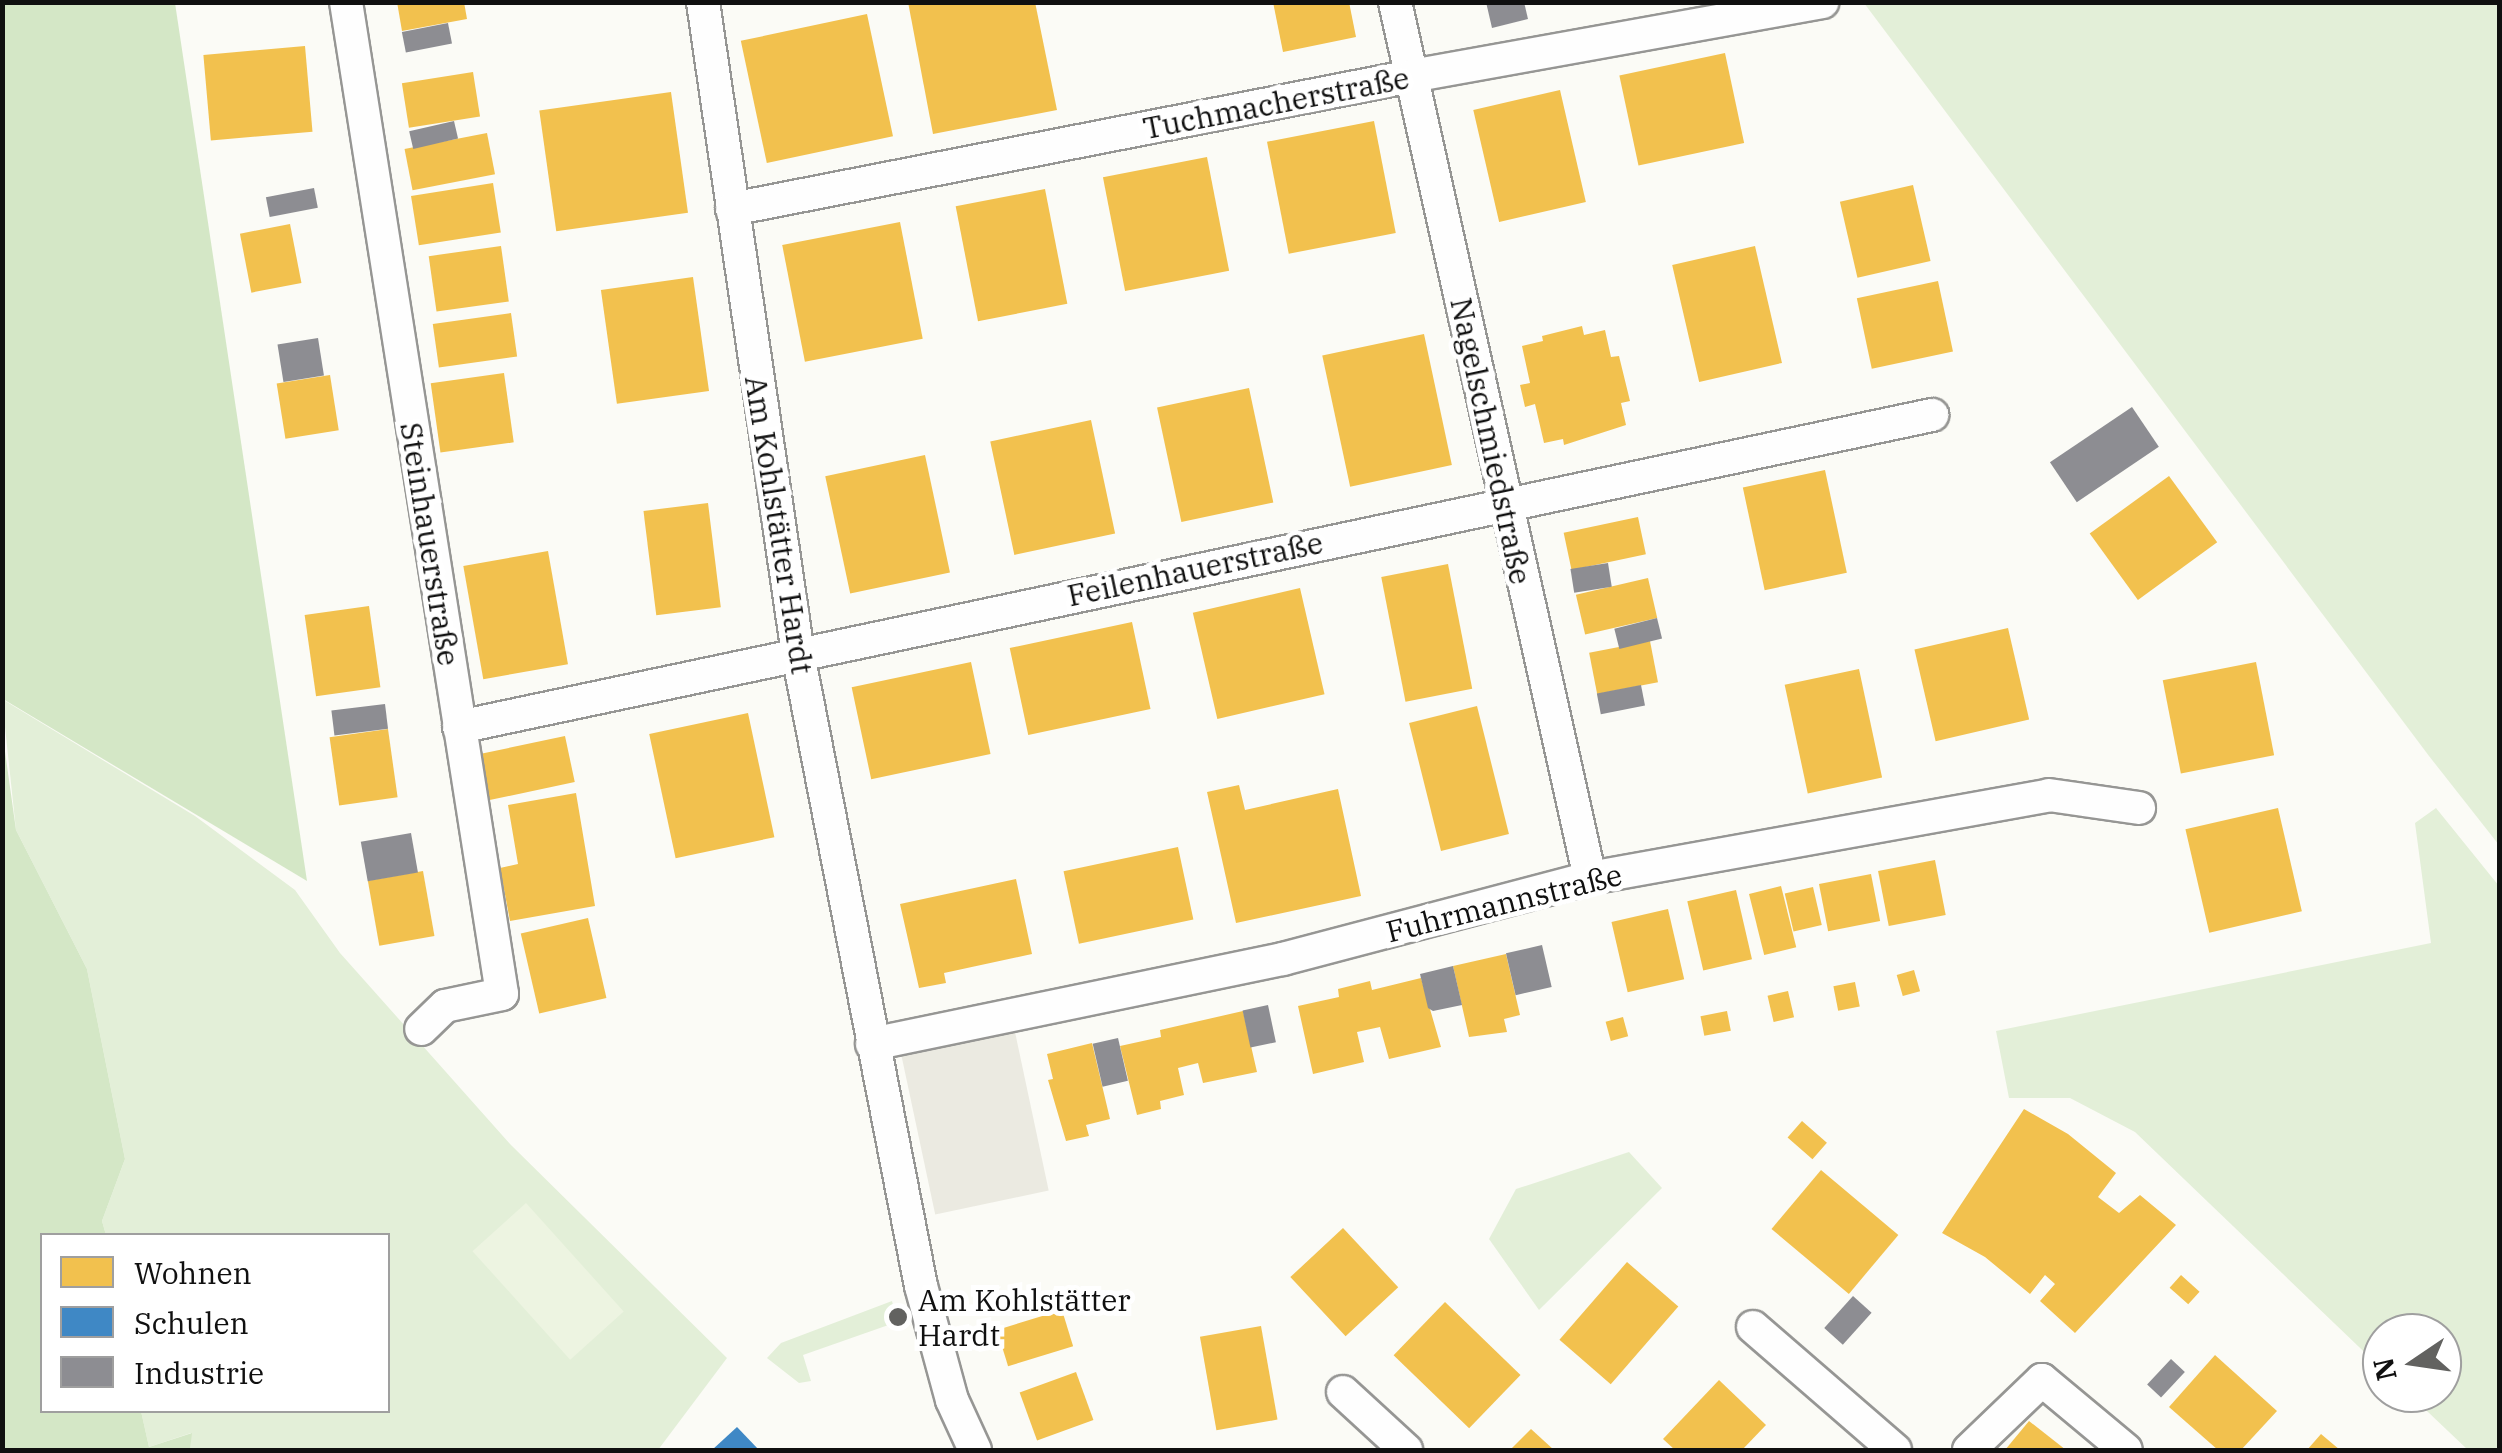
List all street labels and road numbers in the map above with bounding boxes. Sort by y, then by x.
street label: Tuchmacherstraße [1140,60,1412,146]
street label: Nagelschmiedstraße [1443,294,1539,588]
street label: Am Kohlstätter Hardt [738,373,820,677]
street label: Steinhauerstraße [393,420,467,668]
street label: Feilenhauerstraße [1064,524,1326,614]
street label: Fuhrmannstraße [1382,856,1626,950]

